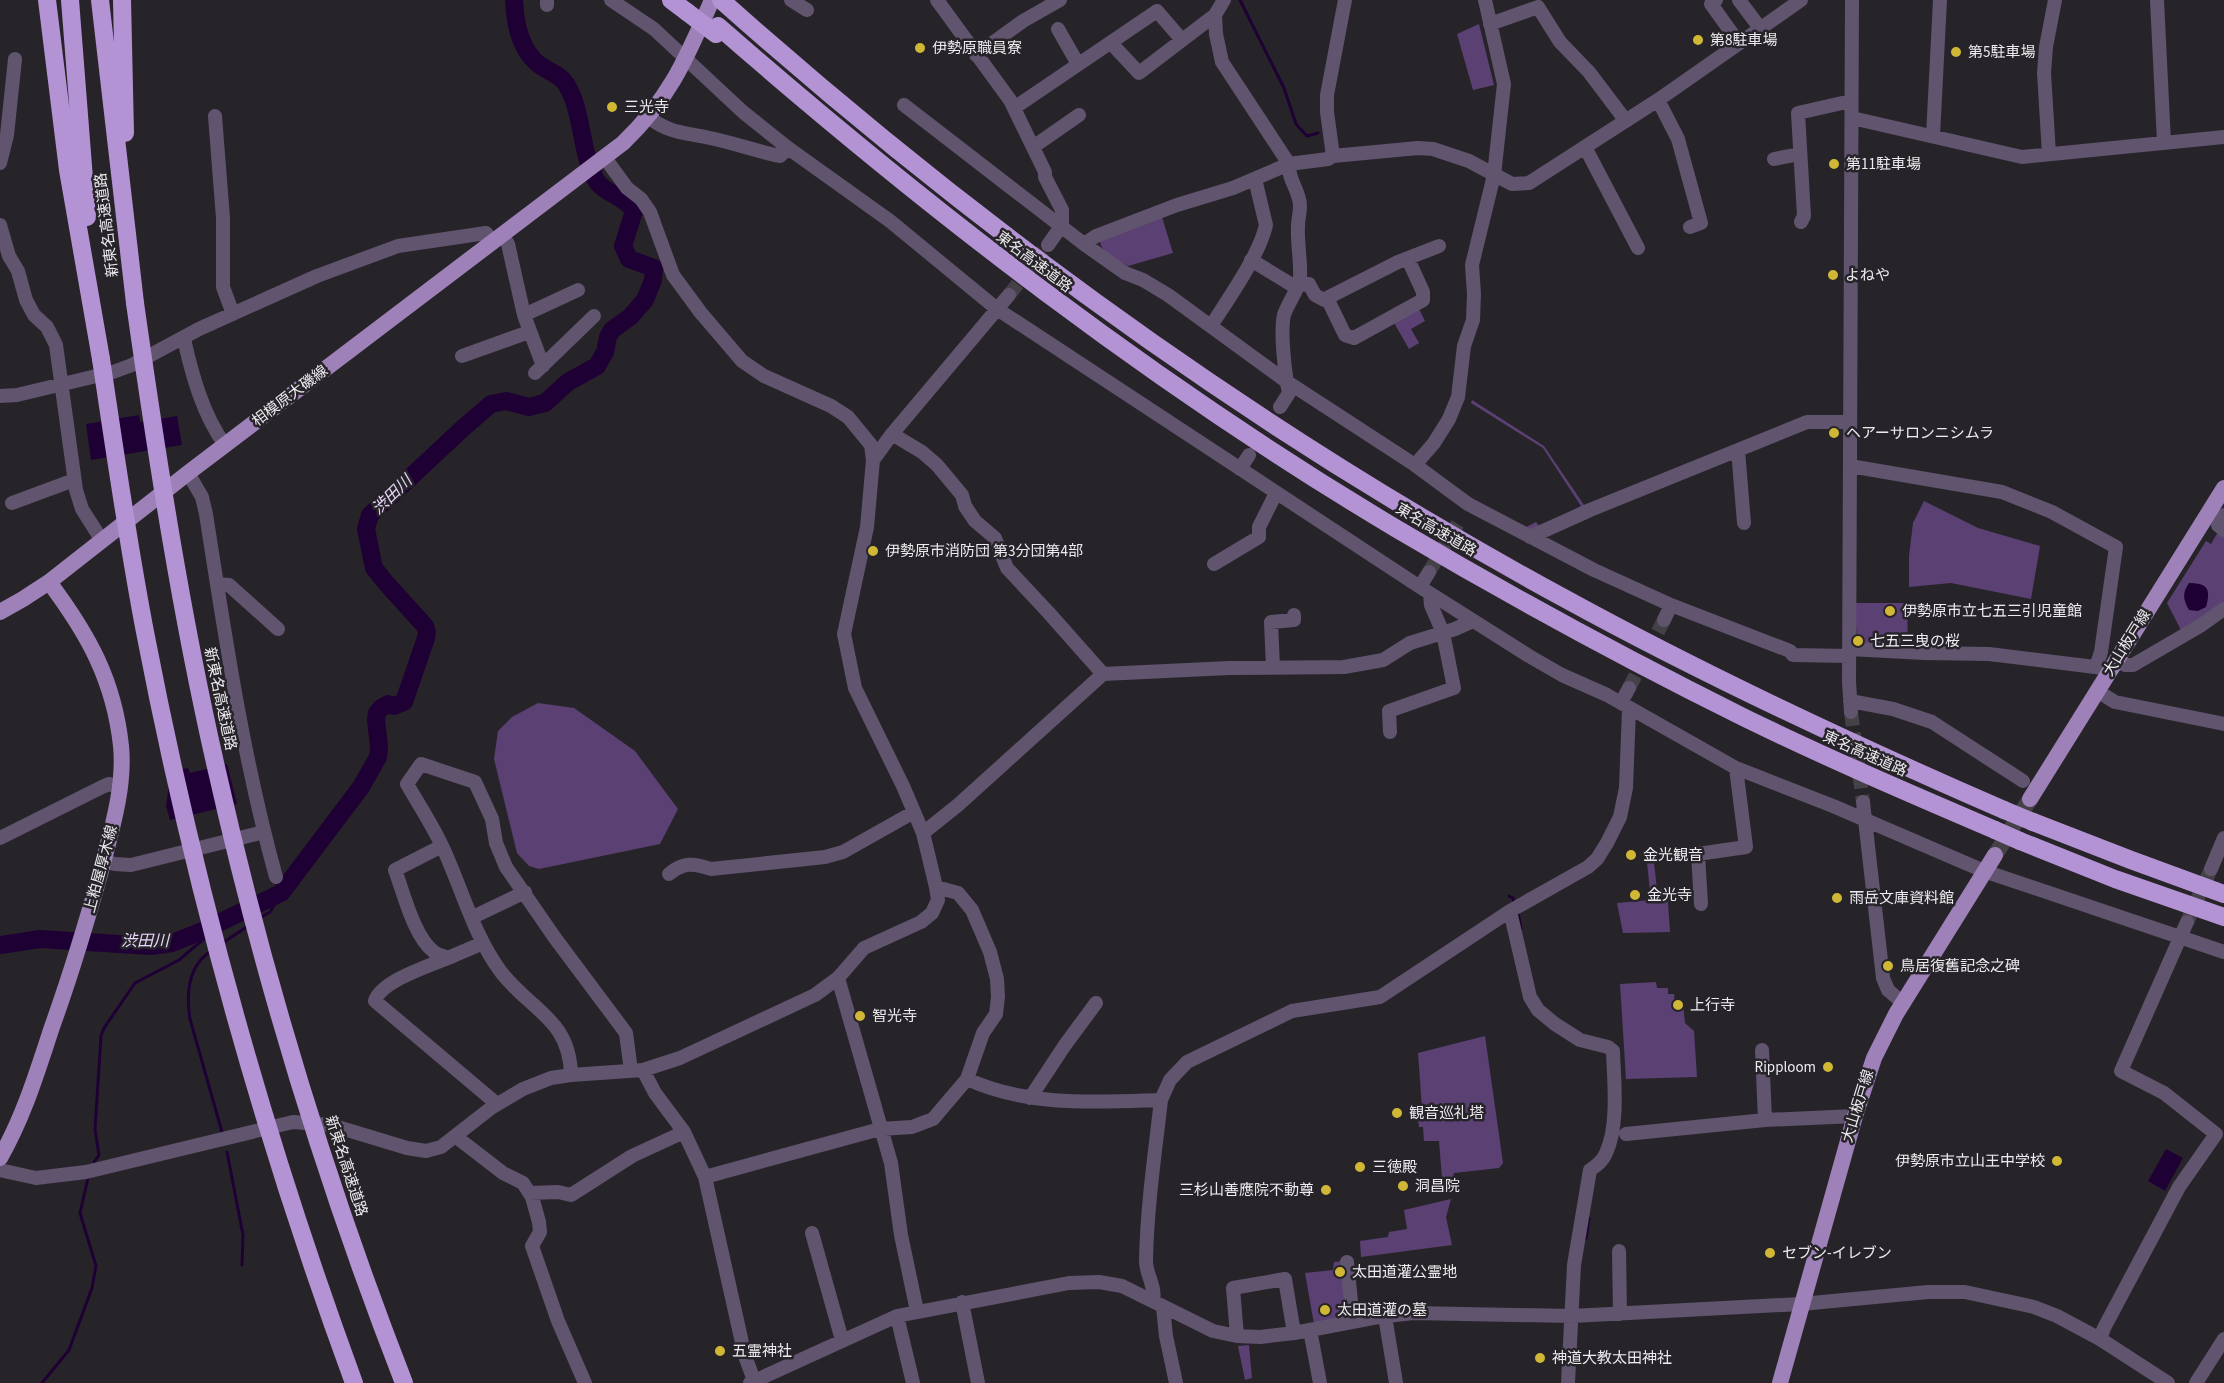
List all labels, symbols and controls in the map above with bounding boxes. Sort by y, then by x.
place label: 第8駐車場 [1710,30,1777,51]
marker: 第8駐車場 [1691,33,1705,47]
place label: 伊勢原職員寮 [932,38,1022,59]
marker: 伊勢原職員寮 [913,41,927,55]
place label: 第5駐車場 [1968,42,2035,63]
marker: 第5駐車場 [1949,45,1963,59]
place label: 三光寺 [624,97,669,118]
marker: 三光寺 [605,100,619,114]
place label: 第11駐車場 [1846,154,1921,175]
marker: 第11駐車場 [1827,157,1841,171]
street label: 新東名高速道路 [90,172,124,278]
street label: 東名高速道路 [992,227,1076,297]
place label: よねや [1845,265,1890,286]
marker: よねや [1826,268,1840,282]
street label: 相模原大磯線 [248,361,332,431]
place label: ヘアーサロンニシムラ [1846,423,1994,444]
marker: ヘアーサロンニシムラ [1827,426,1841,440]
water label: 渋田川 [367,469,418,520]
street label: 東名高速道路 [1392,498,1480,562]
place label: 伊勢原市消防団 第3分団第4部 [885,541,1083,562]
marker: 伊勢原市消防団 第3分団第4部 [866,544,880,558]
place label: 伊勢原市立七五三引児童館 [1902,601,2082,622]
marker: 伊勢原市立七五三引児童館 [1883,604,1897,618]
street label: 大山板戸線 [2098,606,2156,680]
place label: 七五三曳の桜 [1870,631,1960,652]
marker: 七五三曳の桜 [1851,634,1865,648]
street label: 新東名高速道路 [199,645,241,753]
street label: 東名高速道路 [1820,726,1910,782]
street label: 上粕屋厚木線 [79,823,123,915]
place label: 金光観音 [1643,845,1703,866]
marker: 金光観音 [1624,848,1638,862]
place label: 金光寺 [1647,885,1692,906]
marker: 金光寺 [1628,888,1642,902]
place label: 雨岳文庫資料館 [1849,888,1954,909]
marker: 雨岳文庫資料館 [1830,891,1844,905]
water label: 渋田川 [121,930,171,952]
place label: 鳥居復舊記念之碑 [1900,956,2020,977]
marker: 鳥居復舊記念之碑 [1881,959,1895,973]
place label: 上行寺 [1690,995,1735,1016]
marker: 上行寺 [1671,998,1685,1012]
place label: 智光寺 [872,1006,917,1027]
marker: 智光寺 [853,1009,867,1023]
place label: Ripploom [1755,1057,1816,1078]
marker: Ripploom [1821,1060,1835,1074]
street label: 大山板戸線 [1837,1067,1879,1145]
place label: 観音巡礼塔 [1409,1103,1484,1124]
marker: 観音巡礼塔 [1390,1106,1404,1120]
street label: 新東名高速道路 [320,1113,372,1219]
place label: 伊勢原市立山王中学校 [1895,1151,2045,1172]
marker: 伊勢原市立山王中学校 [2050,1154,2064,1168]
place label: 三徳殿 [1372,1157,1417,1178]
marker: 三徳殿 [1353,1160,1367,1174]
place label: 洞昌院 [1415,1176,1460,1197]
marker: 洞昌院 [1396,1179,1410,1193]
place label: 三杉山善應院不動尊 [1179,1180,1314,1201]
marker: 三杉山善應院不動尊 [1319,1183,1333,1197]
place label: セブン-イレブン [1782,1243,1892,1264]
marker: セブン-イレブン [1763,1246,1777,1260]
place label: 太田道灌公霊地 [1352,1262,1457,1283]
marker: 太田道灌公霊地 [1333,1265,1347,1279]
place label: 太田道灌の墓 [1337,1300,1427,1321]
marker: 太田道灌の墓 [1318,1303,1332,1317]
place label: 五霊神社 [732,1341,792,1362]
marker: 五霊神社 [713,1344,727,1358]
place label: 神道大教太田神社 [1552,1348,1672,1369]
marker: 神道大教太田神社 [1533,1351,1547,1365]

